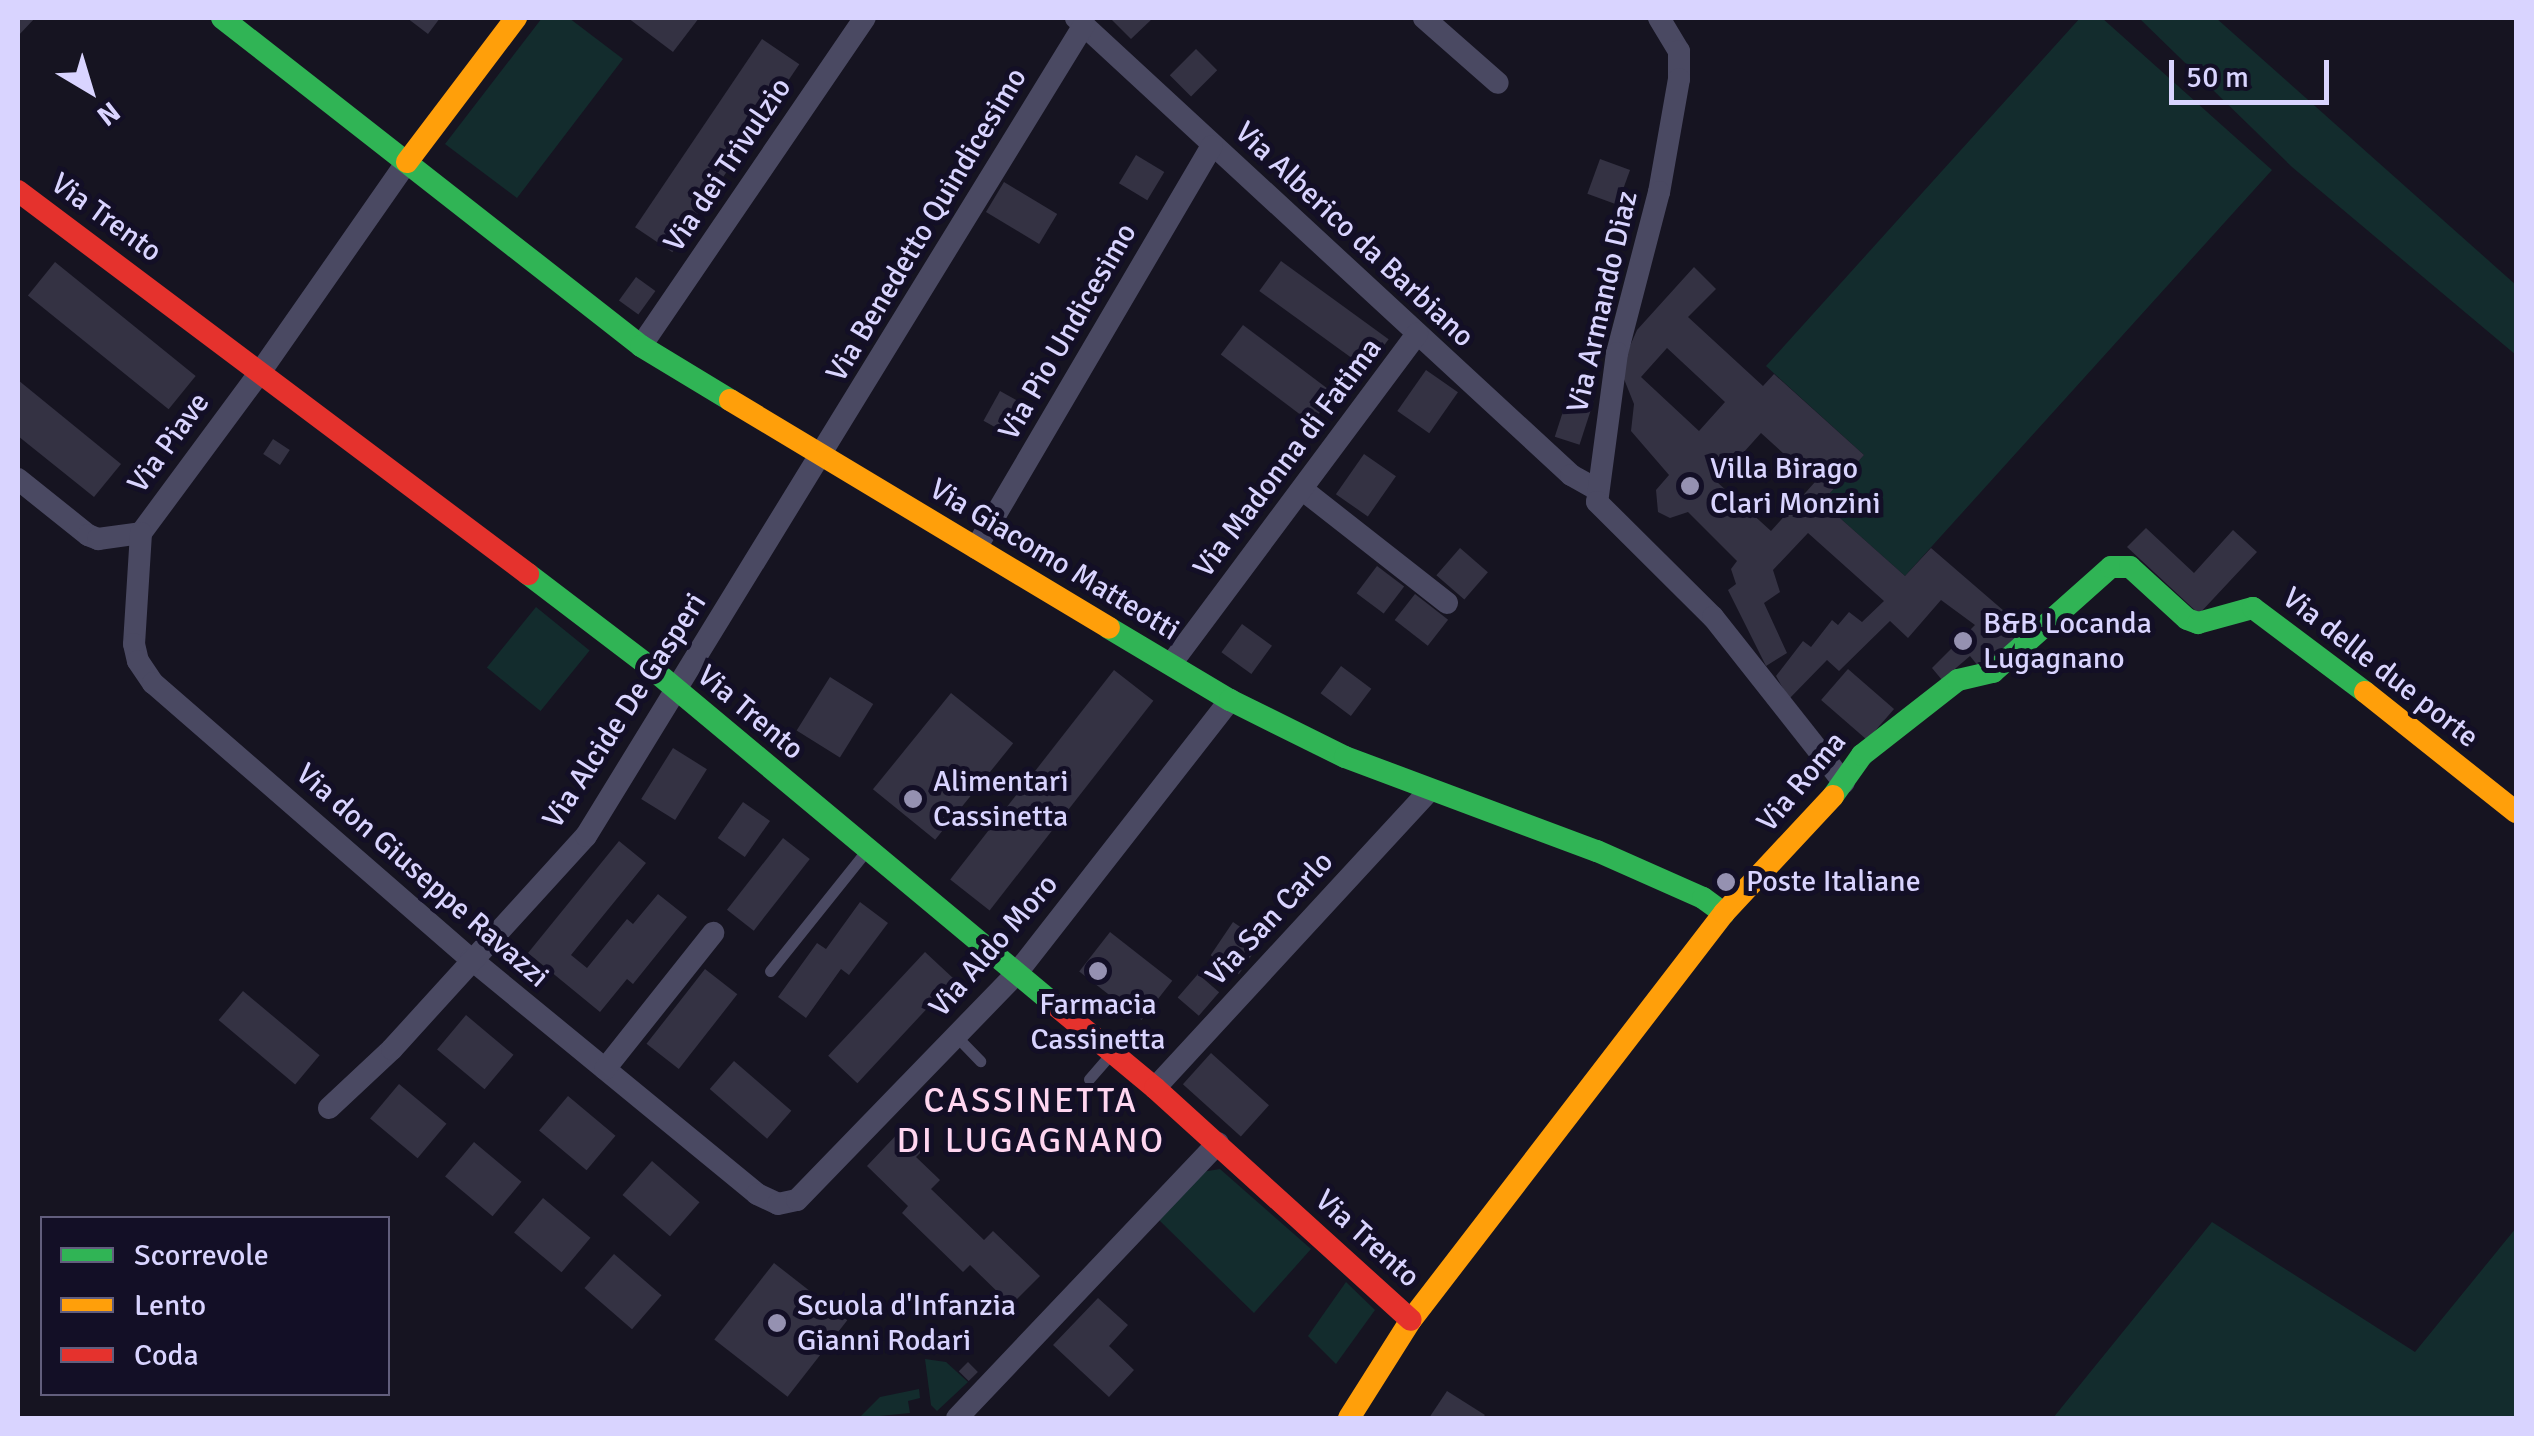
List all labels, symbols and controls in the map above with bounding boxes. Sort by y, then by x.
north arrow [40,40,140,140]
scale bar [2174,40,2334,102]
text: 50 m [2186,59,2249,96]
street label: Via Benedetto Quindicesimo [819,62,1035,388]
street label: Via dei Trivulzio [657,71,799,259]
text: N [90,94,127,133]
street label: Via Alberico da Barbiano [1227,115,1481,355]
street label: Via Trento [44,166,168,270]
street label: Via Armando Diaz [1560,188,1646,416]
street label: Via Pio Undicesimo [991,217,1145,447]
street label: Via Madonna di Fatima [1186,331,1390,585]
street label: Via Piave [121,386,217,500]
place label: Villa Birago Clari Monzini [1710,451,1881,522]
street label: Via Giacomo Matteotti [923,471,1185,649]
marker: Villa Birago Clari Monzini [1679,475,1701,497]
street label: Via delle due porte [2275,580,2485,756]
street label: Via Alcide De Gasperi [536,587,714,835]
place label: B&B Locanda Lugagnano [1983,606,2152,676]
marker: B&B Locanda Lugagnano [1952,630,1974,652]
street label: Via Trento [689,658,811,768]
street label: Via Roma [1750,725,1854,839]
street label: Via don Giuseppe Ravazzi [288,756,556,996]
place label: Alimentari Cassinetta [933,764,1069,834]
marker: Alimentari Cassinetta [902,788,924,810]
street label: Via San Carlo [1199,844,1341,994]
place label: Poste Italiane [1746,864,1921,900]
street label: Via Aldo Moro [922,867,1066,1025]
marker: Poste Italiane [1715,871,1737,893]
marker: Farmacia Cassinetta [1087,960,1109,982]
place label: Farmacia Cassinetta [1030,987,1166,1058]
district label: CASSINETTA DI LUGAGNANO [896,1080,1166,1162]
street label: Via Trento [1307,1183,1427,1295]
legend [40,1216,390,1396]
text: Scorrevole [134,1237,269,1274]
text: Lento [134,1287,206,1324]
place label: Scuola d'Infanzia Gianni Rodari [797,1288,1016,1358]
marker: Scuola d'Infanzia Gianni Rodari [766,1312,788,1334]
text: Coda [134,1337,199,1374]

